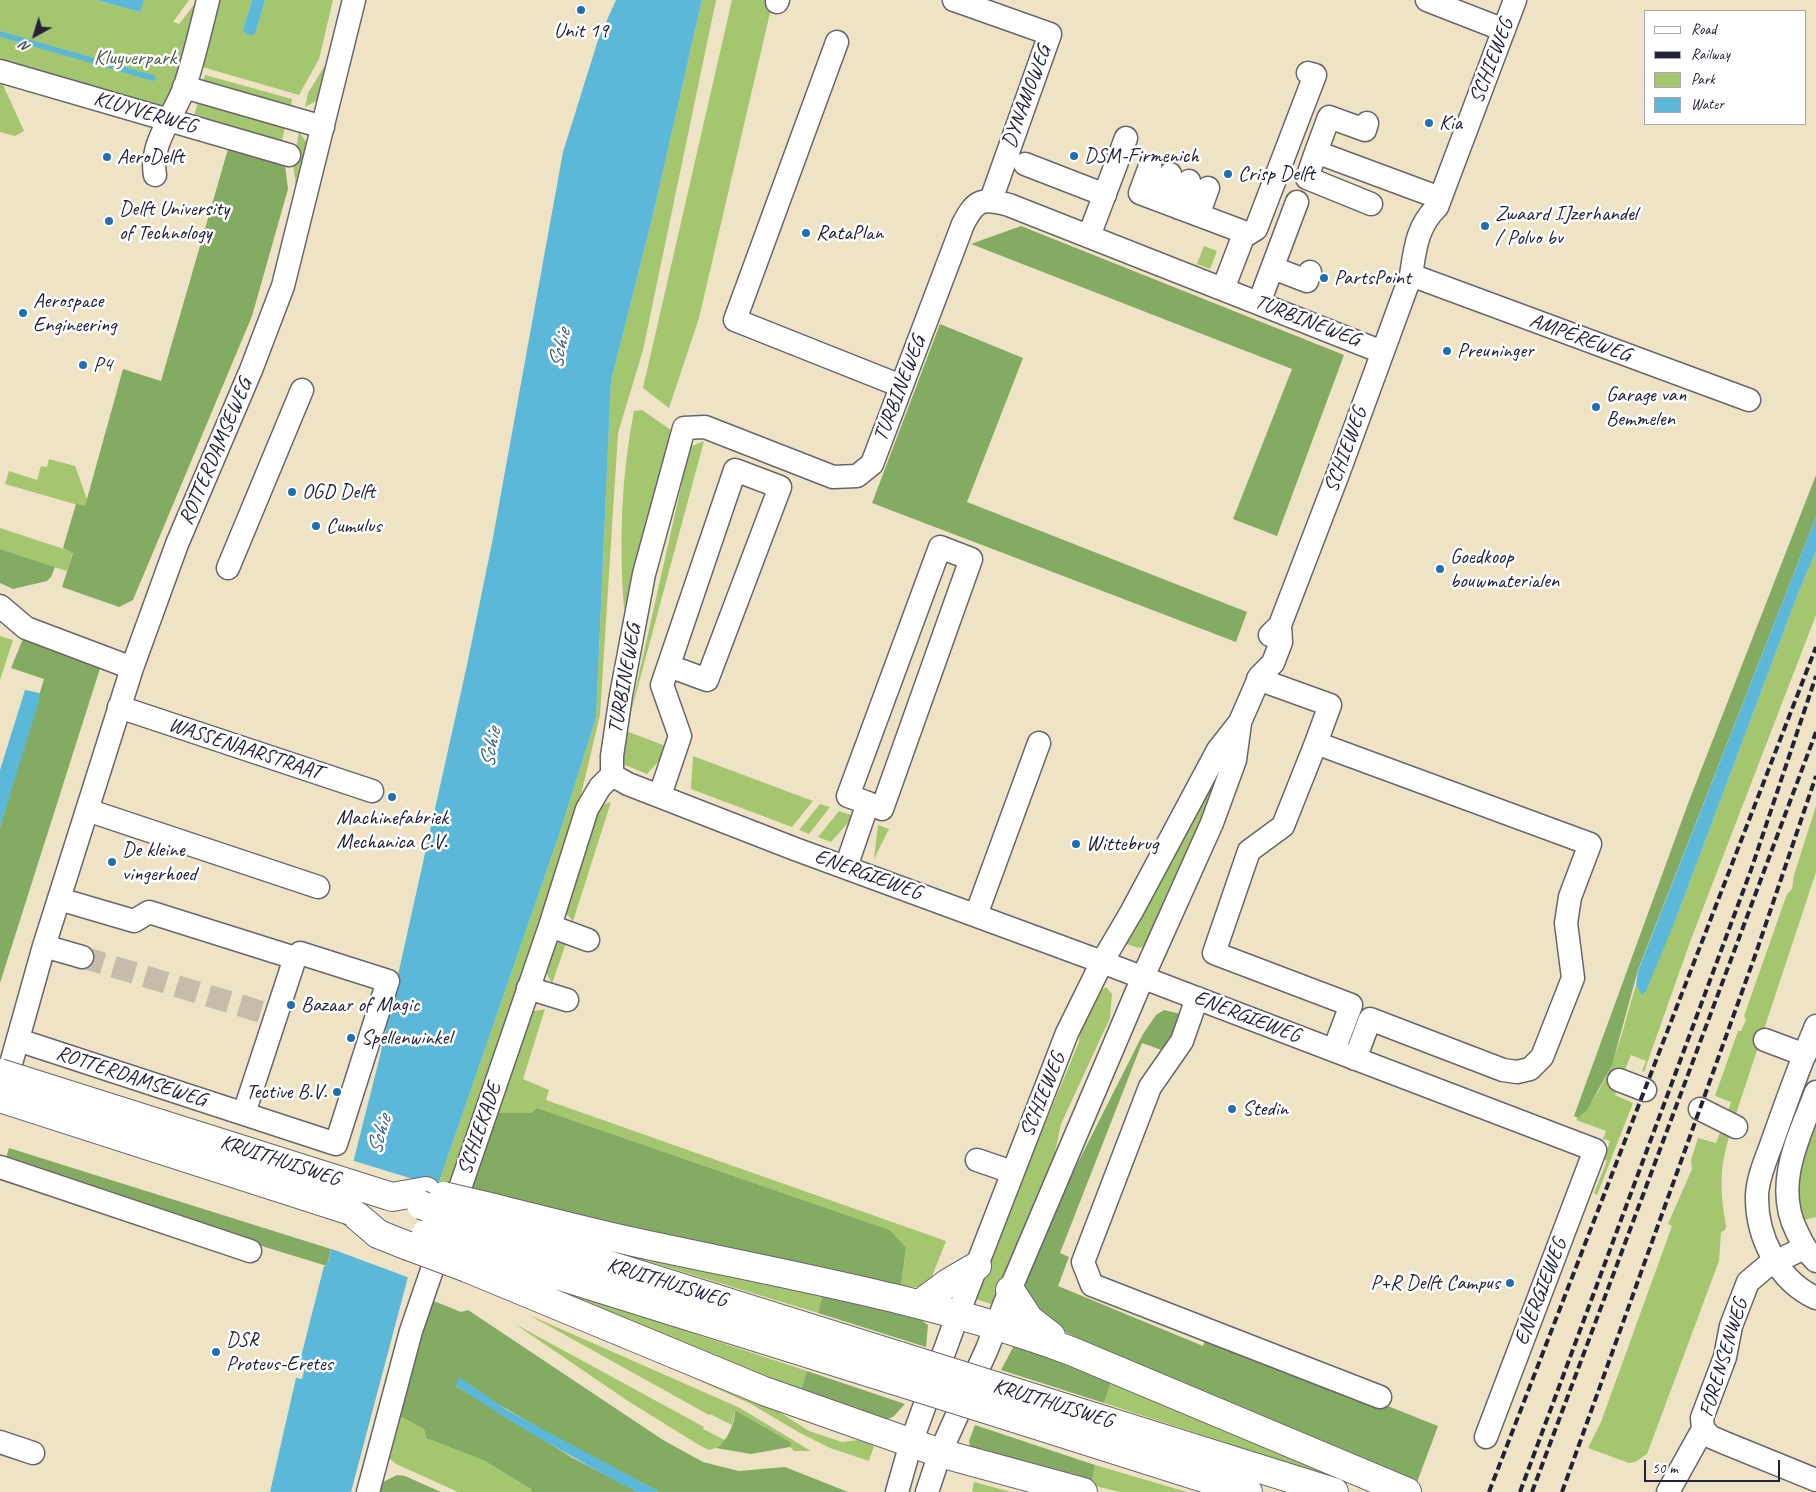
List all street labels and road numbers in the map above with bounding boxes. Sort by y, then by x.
street label: SCHIEWEG [1464,15,1520,107]
street label: DYNAMOWEG [997,43,1057,151]
street label: KLUYVERWEG [91,86,199,140]
street label: TURBINEWEG [1251,289,1363,353]
street label: AMPÈREWEG [1526,308,1634,368]
street label: TURBINEWEG [868,333,932,445]
street label: ROTTERDAMSEWEG [174,375,258,529]
street label: SCHIEWEG [1319,404,1373,496]
street label: TURBINEWEG [603,622,647,736]
street label: WASSENAARSTRAAT [165,712,325,786]
street label: ENERGIEWEG [811,844,925,906]
street label: ENERGIEWEG [1190,985,1304,1049]
street label: ROTTERDAMSEWEG [53,1041,209,1113]
street label: SCHIEWEG [1015,1049,1071,1141]
street label: SCHIEKADE [453,1080,507,1178]
street label: KRUITHUISWEG [217,1130,343,1192]
street label: ENERGIEWEG [1509,1235,1573,1349]
street label: KRUITHUISWEG [604,1253,730,1313]
street label: FORENSENWEG [1694,1296,1754,1420]
street label: KRUITHUISWEG [990,1374,1116,1434]

